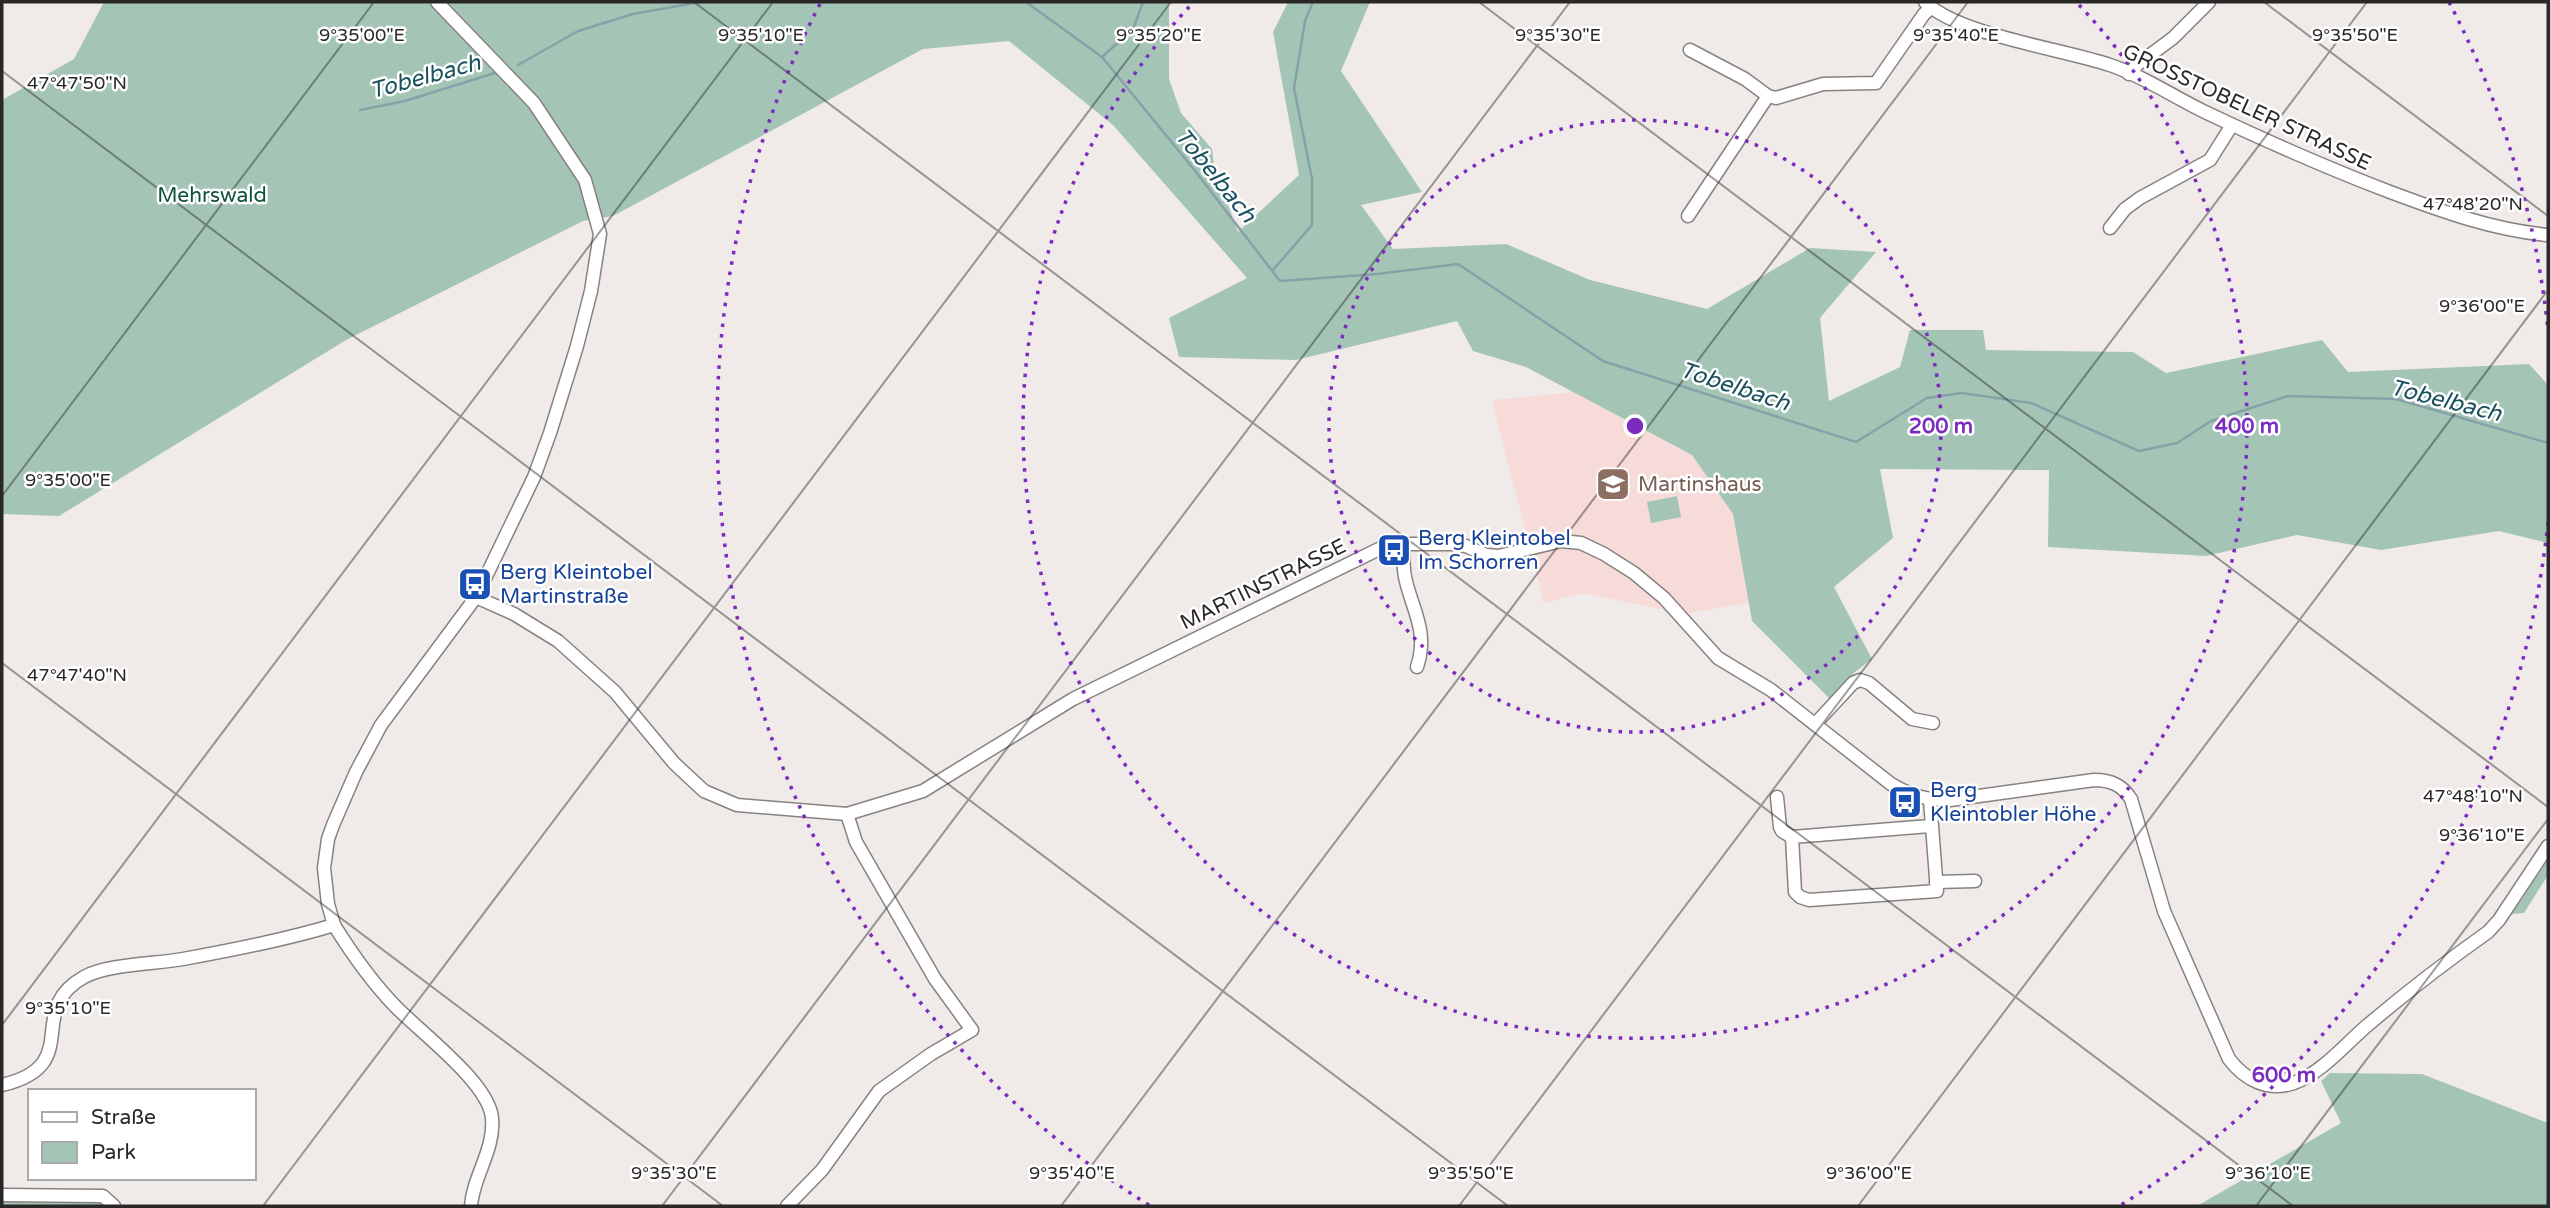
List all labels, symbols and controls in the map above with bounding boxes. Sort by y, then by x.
text: 9°35'00"E [319,24,405,46]
text: 9°35'10"E [718,24,804,46]
text: 9°35'20"E [1116,24,1202,46]
text: 9°35'30"E [1515,24,1601,46]
text: 9°35'40"E [1913,24,1999,46]
text: 9°35'50"E [2312,24,2398,46]
street label: GROSSTOBELER STRASSE [2119,39,2375,176]
water label: Tobelbach [367,49,485,105]
text: 47°47'50"N [27,72,127,94]
water label: Tobelbach [1169,123,1262,229]
park label: Mehrswald [157,183,267,208]
text: 47°48'20"N [2423,193,2523,215]
text: 9°36'00"E [2439,295,2525,317]
water label: Tobelbach [1676,356,1794,418]
water label: Tobelbach [2387,374,2505,429]
centre of rings [1623,414,1647,438]
text: 200 m [1909,414,1973,439]
text: 400 m [2215,414,2279,439]
school or university icon: Martinshaus [1594,465,1632,503]
text: 9°35'00"E [25,469,111,491]
place label: Martinshaus [1638,472,1762,497]
place label: Berg Kleintobel Im Schorren [1418,526,1571,575]
bus stop icon: Berg Kleintobel Im Schorren [1375,531,1413,569]
street label: MARTINSTRASSE [1176,533,1350,635]
place label: Berg Kleintobel Martinstraße [500,560,653,609]
bus stop icon: Berg Kleintobel Martinstraße [456,565,494,603]
text: 47°47'40"N [27,664,127,686]
place label: Berg Kleintobler Höhe [1930,778,2097,827]
bus stop icon: Berg Kleintobler Höhe [1886,783,1924,821]
text: 47°48'10"N [2423,785,2523,807]
text: 9°36'10"E [2439,824,2525,846]
text: 9°35'10"E [25,997,111,1019]
text: 600 m [2252,1063,2316,1088]
legend [28,1089,256,1180]
text: Straße [91,1105,156,1130]
text: Park [91,1140,136,1165]
text: 9°35'30"E [631,1162,717,1184]
text: 9°35'40"E [1029,1162,1115,1184]
text: 9°35'50"E [1428,1162,1514,1184]
text: 9°36'00"E [1826,1162,1912,1184]
text: 9°36'10"E [2225,1162,2311,1184]

